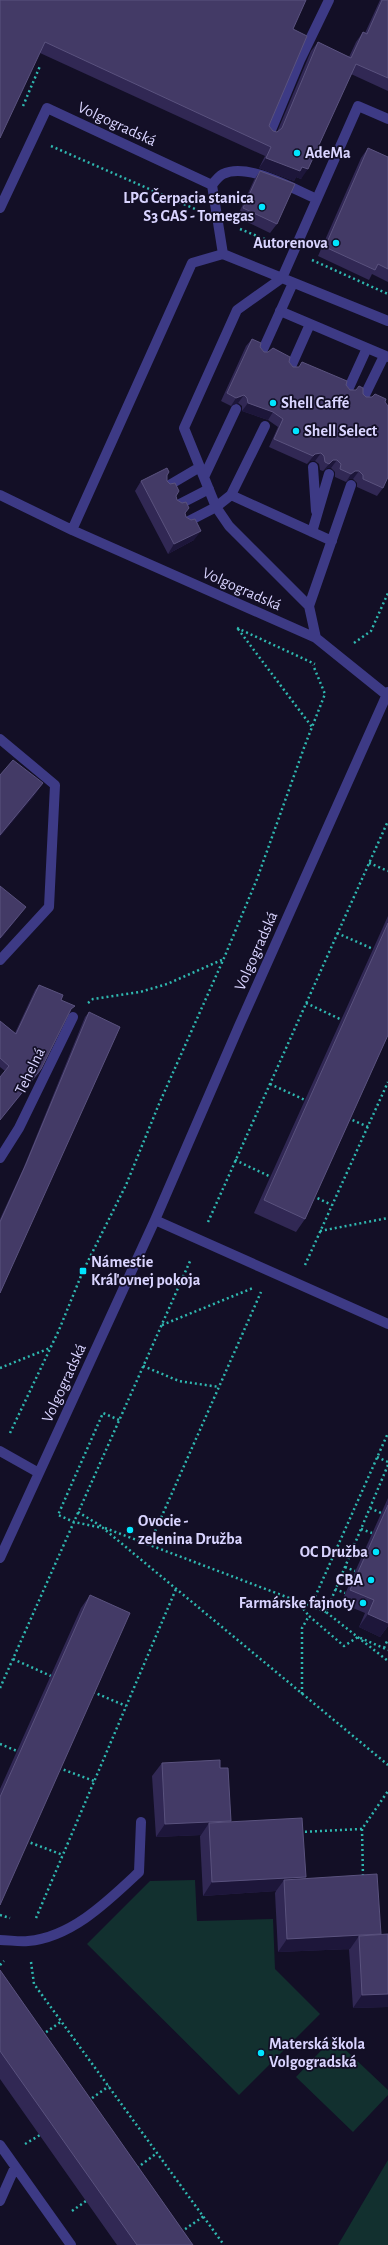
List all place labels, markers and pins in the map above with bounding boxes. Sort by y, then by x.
place label: AdeMa [305,145,351,161]
marker: AdeMa [292,148,302,158]
place label: LPG Čerpacia stanica S3 GAS - Tomegas [123,188,254,224]
marker: LPG Čerpacia stanica S3 GAS - Tomegas [257,202,267,212]
place label: Autorenova [253,235,328,251]
marker: Autorenova [331,238,341,248]
place label: Shell Caffé [281,395,350,411]
marker: Shell Caffé [268,398,278,408]
place label: Shell Select [304,423,378,439]
marker: Shell Select [291,426,301,436]
place label: Námestie Kráľovnej pokoja [91,1254,201,1289]
marker: Námestie Kráľovnej pokoja [78,1266,88,1276]
place label: Ovocie - zelenina Družba [138,1513,243,1547]
marker: Ovocie - zelenina Družba [125,1525,135,1535]
place label: OC Družba [300,1544,368,1560]
marker: OC Družba [371,1547,381,1557]
place label: CBA [336,1572,363,1588]
marker: CBA [366,1575,376,1585]
place label: Farmárske fajnoty [239,1595,356,1612]
marker: Farmárske fajnoty [358,1598,368,1608]
place label: Materská škola Volgogradská [269,2036,366,2070]
marker: Materská škola Volgogradská [256,2048,266,2058]

